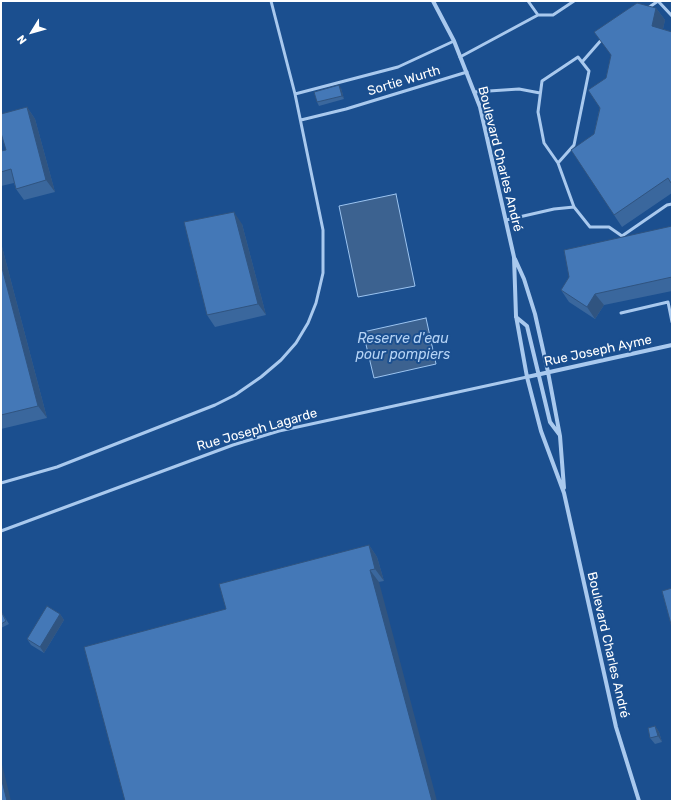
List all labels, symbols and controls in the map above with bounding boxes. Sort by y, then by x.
north arrow [12,12,52,52]
text: N [14,32,30,47]
street label: Sortie Wurth [366,63,442,99]
street label: Boulevard Charles André [474,85,526,233]
water label: Reserve d'eau pour pompiers [356,331,450,364]
street label: Rue Joseph Ayme [543,332,653,370]
street label: Rue Joseph Lagarde [195,405,319,455]
street label: Boulevard Charles André [584,570,632,720]

